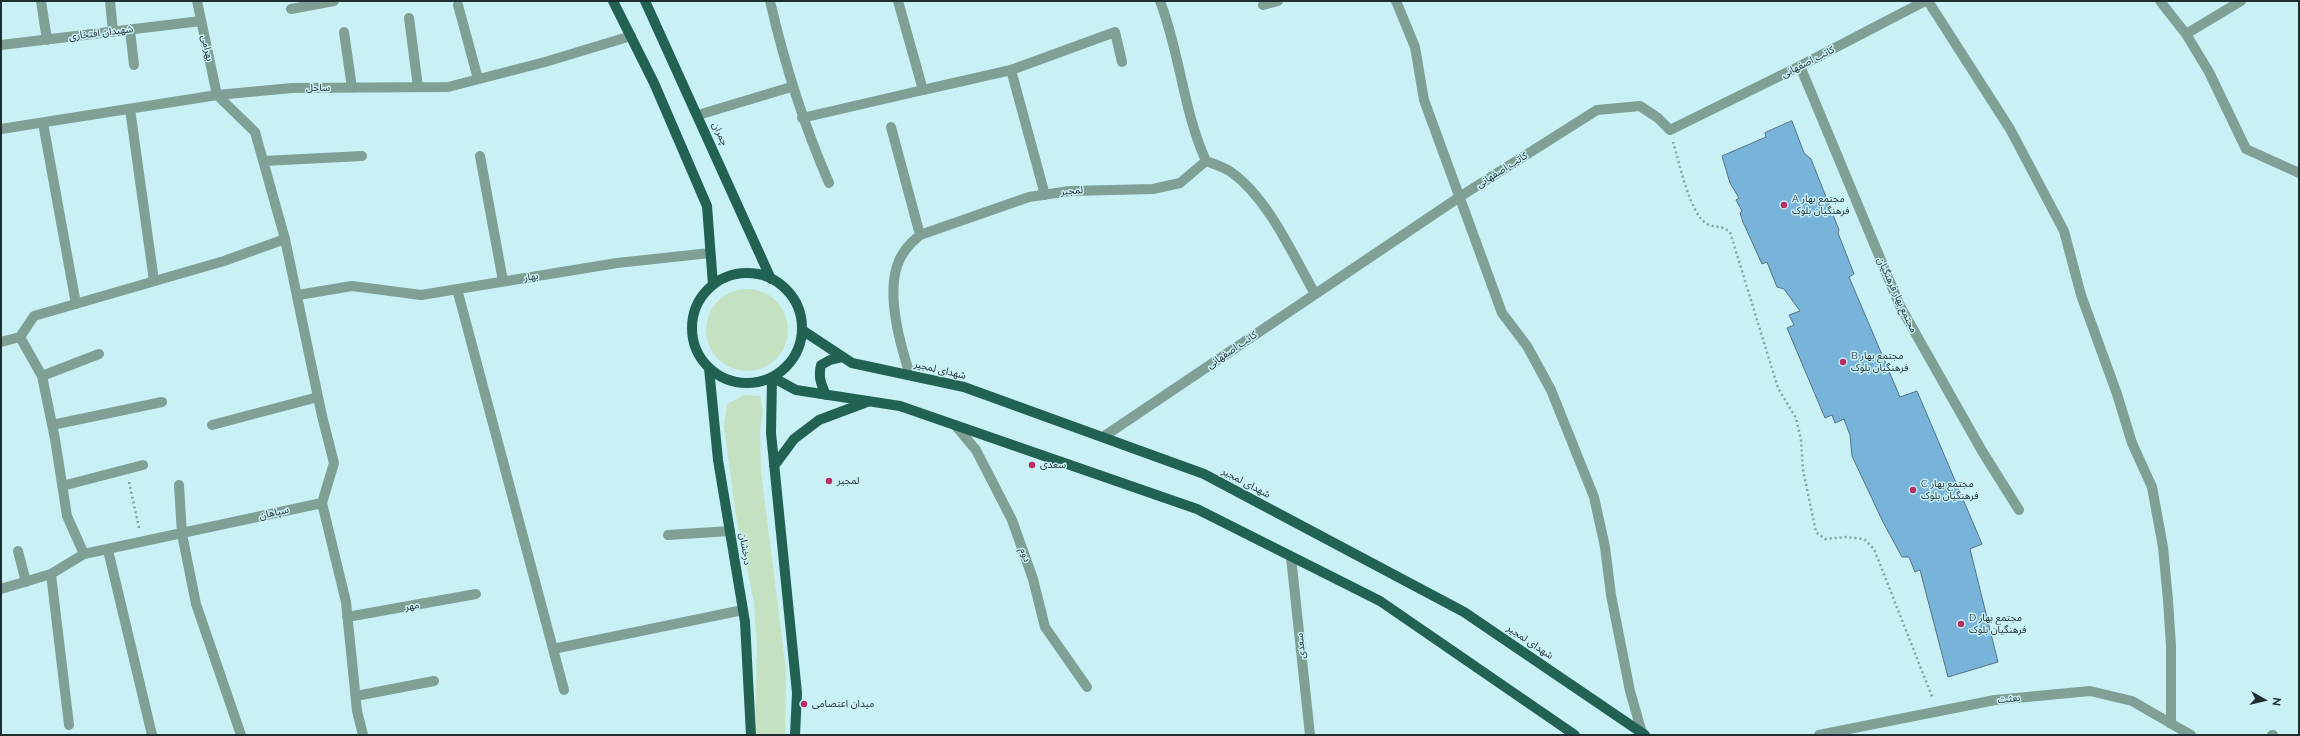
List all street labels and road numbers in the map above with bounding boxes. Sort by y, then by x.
street label: شهیدان افتخاری [68,23,134,43]
street label: بهرامی [198,34,216,62]
street label: کاتب اصفهانی [1779,44,1837,80]
street label: ساحل [306,82,330,94]
street label: چمران [709,120,731,148]
street label: کاتب اصفهانی [1474,150,1530,190]
street label: لمجیر [1060,184,1084,198]
street label: مجتمع بهار فرهنگیان [1874,255,1920,335]
street label: بهار [523,270,539,284]
street label: کاتب اصفهانی [1205,329,1259,371]
street label: شهدای لمجیر [913,358,967,382]
street label: شهدای لمجیر [1220,465,1272,501]
street label: سپاهان [258,504,290,522]
street label: درخشان [737,532,753,566]
street label: دوم [1017,546,1033,564]
street label: مهر [404,599,420,613]
street label: شهدای لمجیر [1505,622,1555,662]
street label: سعدی [1294,632,1308,660]
street label: بعثت [1997,692,2021,706]

